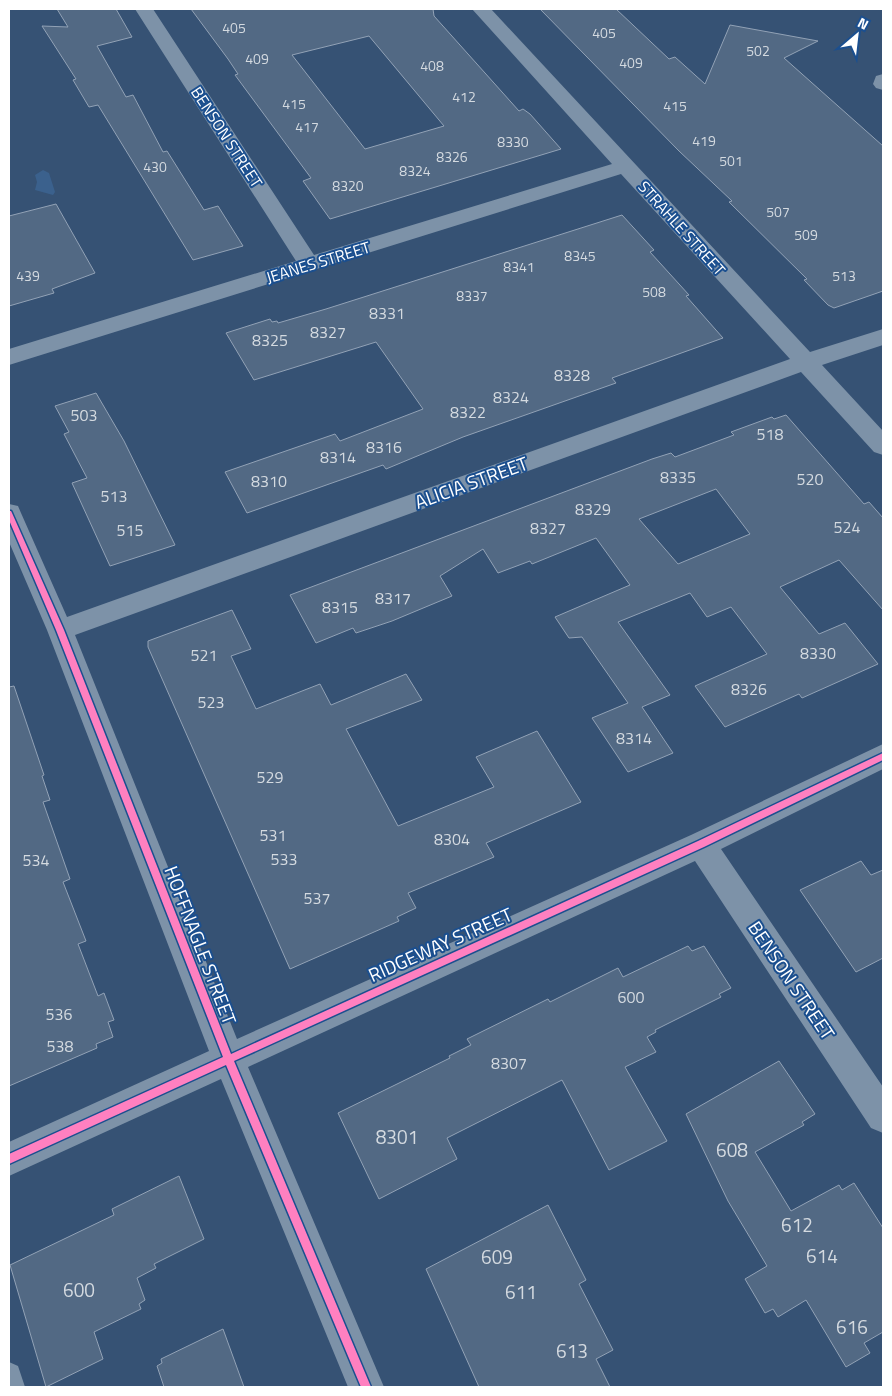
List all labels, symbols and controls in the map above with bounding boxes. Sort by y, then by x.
north arrow [832,10,882,60]
text: N [854,12,873,35]
house number: 405 [222,17,246,38]
house number: 405 [592,22,616,43]
house number: 502 [746,40,770,61]
house number: 409 [245,48,269,69]
house number: 409 [619,52,643,73]
house number: 408 [420,55,444,76]
street label: BENSON STREET [185,82,269,193]
house number: 412 [452,86,476,107]
house number: 415 [282,93,306,114]
house number: 415 [663,95,687,116]
house number: 417 [295,116,319,137]
house number: 419 [692,130,716,151]
house number: 8330 [497,131,529,152]
house number: 8326 [436,146,468,167]
house number: 501 [719,150,743,171]
house number: 430 [143,156,167,177]
house number: 8324 [399,160,431,181]
house number: 8320 [332,175,364,196]
street label: STRAHLE STREET [633,175,732,281]
house number: 507 [766,201,790,222]
house number: 509 [794,224,818,245]
street label: JEANES STREET [263,235,374,289]
house number: 8345 [564,245,596,266]
house number: 8341 [503,256,535,277]
house number: 439 [16,265,40,286]
house number: 513 [832,265,856,286]
house number: 508 [642,281,666,302]
house number: 8337 [456,285,488,306]
house number: 8331 [369,301,405,325]
house number: 8327 [310,320,346,344]
house number: 8325 [252,328,288,352]
house number: 8328 [554,363,590,387]
house number: 8324 [493,385,529,409]
house number: 8322 [450,400,486,424]
house number: 503 [71,403,97,427]
house number: 518 [757,422,783,446]
house number: 8316 [366,435,402,459]
house number: 8314 [320,445,356,469]
street label: ALICIA STREET [410,448,532,516]
house number: 8335 [660,465,696,489]
house number: 520 [797,467,823,491]
house number: 8310 [251,469,287,493]
house number: 513 [101,484,127,508]
house number: 8329 [575,497,611,521]
house number: 524 [834,515,860,539]
house number: 8327 [530,516,566,540]
house number: 515 [117,518,143,542]
house number: 8317 [375,586,411,610]
house number: 8315 [322,595,358,619]
house number: 8330 [800,641,836,665]
house number: 521 [191,643,217,667]
house number: 8326 [731,677,767,701]
house number: 523 [198,690,224,714]
house number: 8314 [616,726,652,750]
house number: 529 [257,765,283,789]
house number: 531 [260,823,286,847]
house number: 8304 [434,827,470,851]
house number: 533 [271,847,297,871]
house number: 534 [23,848,49,872]
street label: HOFFNAGLE STREET [157,861,245,1029]
house number: 537 [304,886,330,910]
street label: RIDGEWAY STREET [363,899,517,989]
street label: BENSON STREET [741,915,843,1045]
house number: 600 [618,985,644,1009]
house number: 536 [46,1002,72,1026]
house number: 538 [47,1034,73,1058]
house number: 8307 [491,1051,527,1075]
house number: 8301 [376,1122,418,1151]
house number: 608 [716,1135,748,1164]
house number: 612 [781,1210,813,1239]
house number: 614 [806,1241,838,1270]
house number: 609 [481,1242,513,1271]
house number: 600 [63,1275,95,1304]
house number: 611 [505,1277,537,1306]
house number: 616 [836,1312,868,1341]
house number: 613 [556,1336,588,1365]

